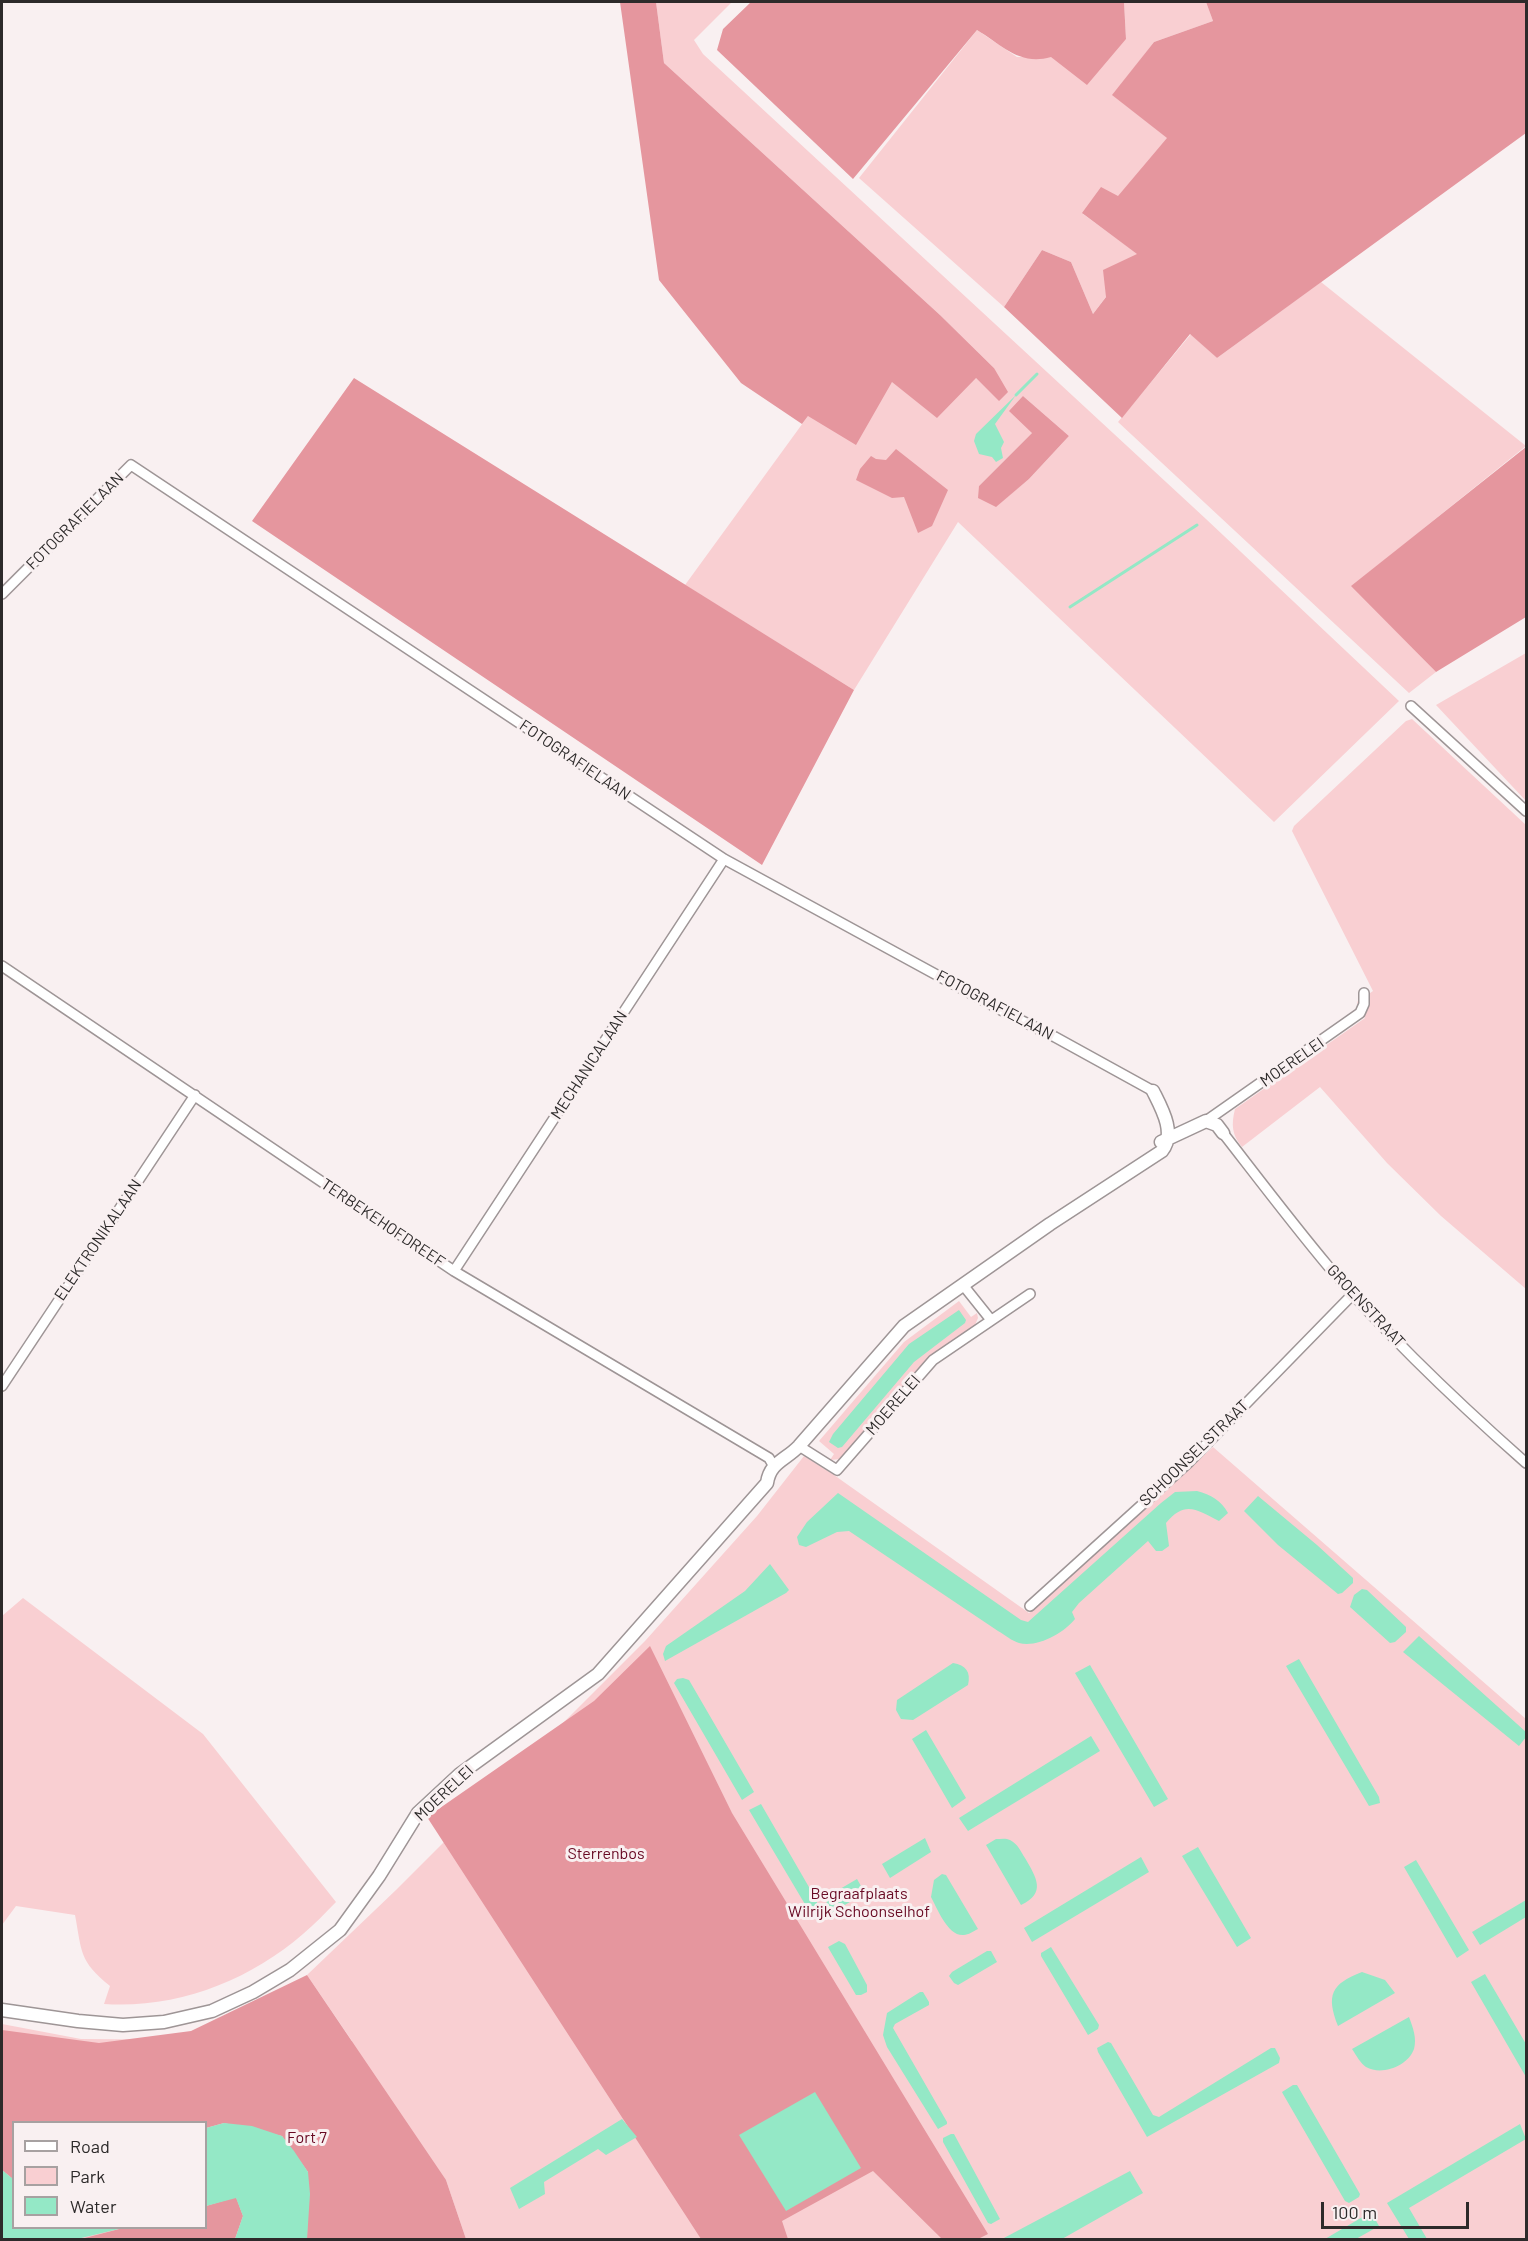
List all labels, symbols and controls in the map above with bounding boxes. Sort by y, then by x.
street label: FOTOGRAFIELAAN [22,468,128,574]
street label: FOTOGRAFIELAAN [516,716,634,804]
street label: FOTOGRAFIELAAN [933,966,1057,1044]
street label: MECHANICALAAN [547,1007,631,1123]
street label: MOERELEI [1256,1033,1328,1091]
street label: TERBEKEHOFDREEF [317,1174,449,1272]
street label: ELEKTRONIKALAAN [50,1176,146,1304]
street label: GROENSTRAAT [1323,1261,1409,1351]
street label: MOERELEI [862,1371,924,1439]
street label: SCHOONSELSTRAAT [1135,1396,1253,1510]
street label: MOERELEI [411,1761,477,1825]
park label: Sterrenbos [567,1844,645,1864]
park label: Begraafplaats Wilrijk Schoonselhof [788,1884,930,1922]
legend [12,2121,207,2229]
park label: Fort 7 [287,2128,327,2148]
text: Road [70,2135,110,2157]
text: Park [70,2165,105,2187]
scale bar [1324,2190,1472,2228]
text: Water [70,2195,117,2217]
text: 100 m [1332,2201,1377,2223]

